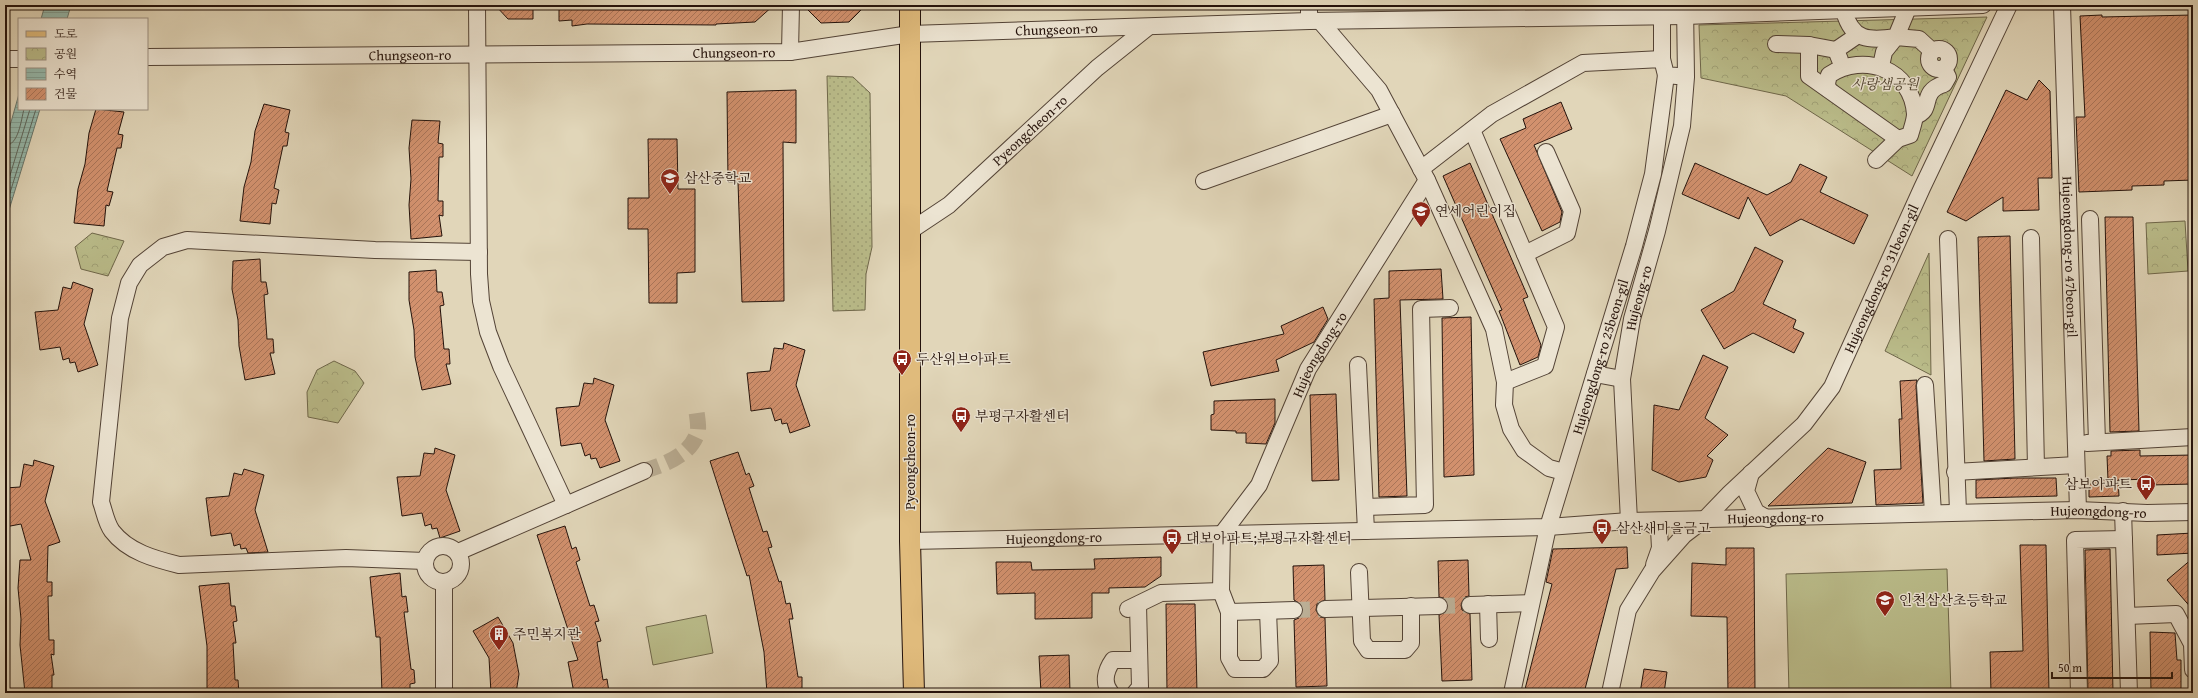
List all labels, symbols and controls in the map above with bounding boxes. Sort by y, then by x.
legend [18,18,148,110]
street label: Chungseon-ro [1015,18,1098,41]
text: 도로 [54,25,78,42]
street label: Chungseon-ro [693,42,775,63]
text: 공원 [54,45,77,62]
street label: Chungseon-ro [369,45,451,65]
text: 수역 [54,65,77,82]
park label: 사랑샘공원 [1851,74,1920,94]
text: 건물 [54,85,78,102]
street label: Pyeongcheon-ro [988,90,1072,170]
school or university icon: 삼산중학교 [659,167,681,195]
place label: 삼산중학교 [684,168,752,188]
street label: Hujeongdong-ro 47beon-gil [2057,176,2083,338]
school or university icon: 연세어린이집 [1410,200,1432,228]
place label: 연세어린이집 [1435,201,1516,221]
street label: Hujeongdong-ro 31beon-gil [1839,201,1923,356]
street label: Hujeong-ro [1620,263,1657,332]
street label: Hujeongdong-ro 25beon-gil [1567,277,1633,437]
street label: Hujeongdong-ro [1287,308,1352,400]
bus stop icon: 두산위브아파트 [891,348,913,376]
place label: 두산위브아파트 [916,349,1011,369]
bus stop icon: 부평구자활센터 [950,405,972,433]
place label: 부평구자활센터 [975,406,1070,426]
street label: Pyeongcheon-ro [900,414,920,510]
bus stop icon: 삼보아파트 [2135,473,2157,501]
place label: 삼보아파트 [2064,474,2132,494]
street label: Hujeongdong-ro [2050,500,2147,523]
street label: Hujeongdong-ro [1727,506,1824,529]
bus stop icon: 삼산새마을금고 [1591,517,1613,545]
place label: 삼산새마을금고 [1616,518,1711,538]
street label: Hujeongdong-ro [1006,527,1102,549]
bus stop icon: 대보아파트;부평구자활센터 [1161,527,1183,555]
place label: 대보아파트;부평구자활센터 [1186,528,1352,548]
school or university icon: 인천삼산초등학교 [1874,589,1896,617]
place label: 인천삼산초등학교 [1899,590,2008,610]
building icon: 주민복지관 [488,623,510,651]
place label: 주민복지관 [513,624,581,644]
scale bar [2052,654,2172,680]
text: 50 m [2058,659,2082,676]

